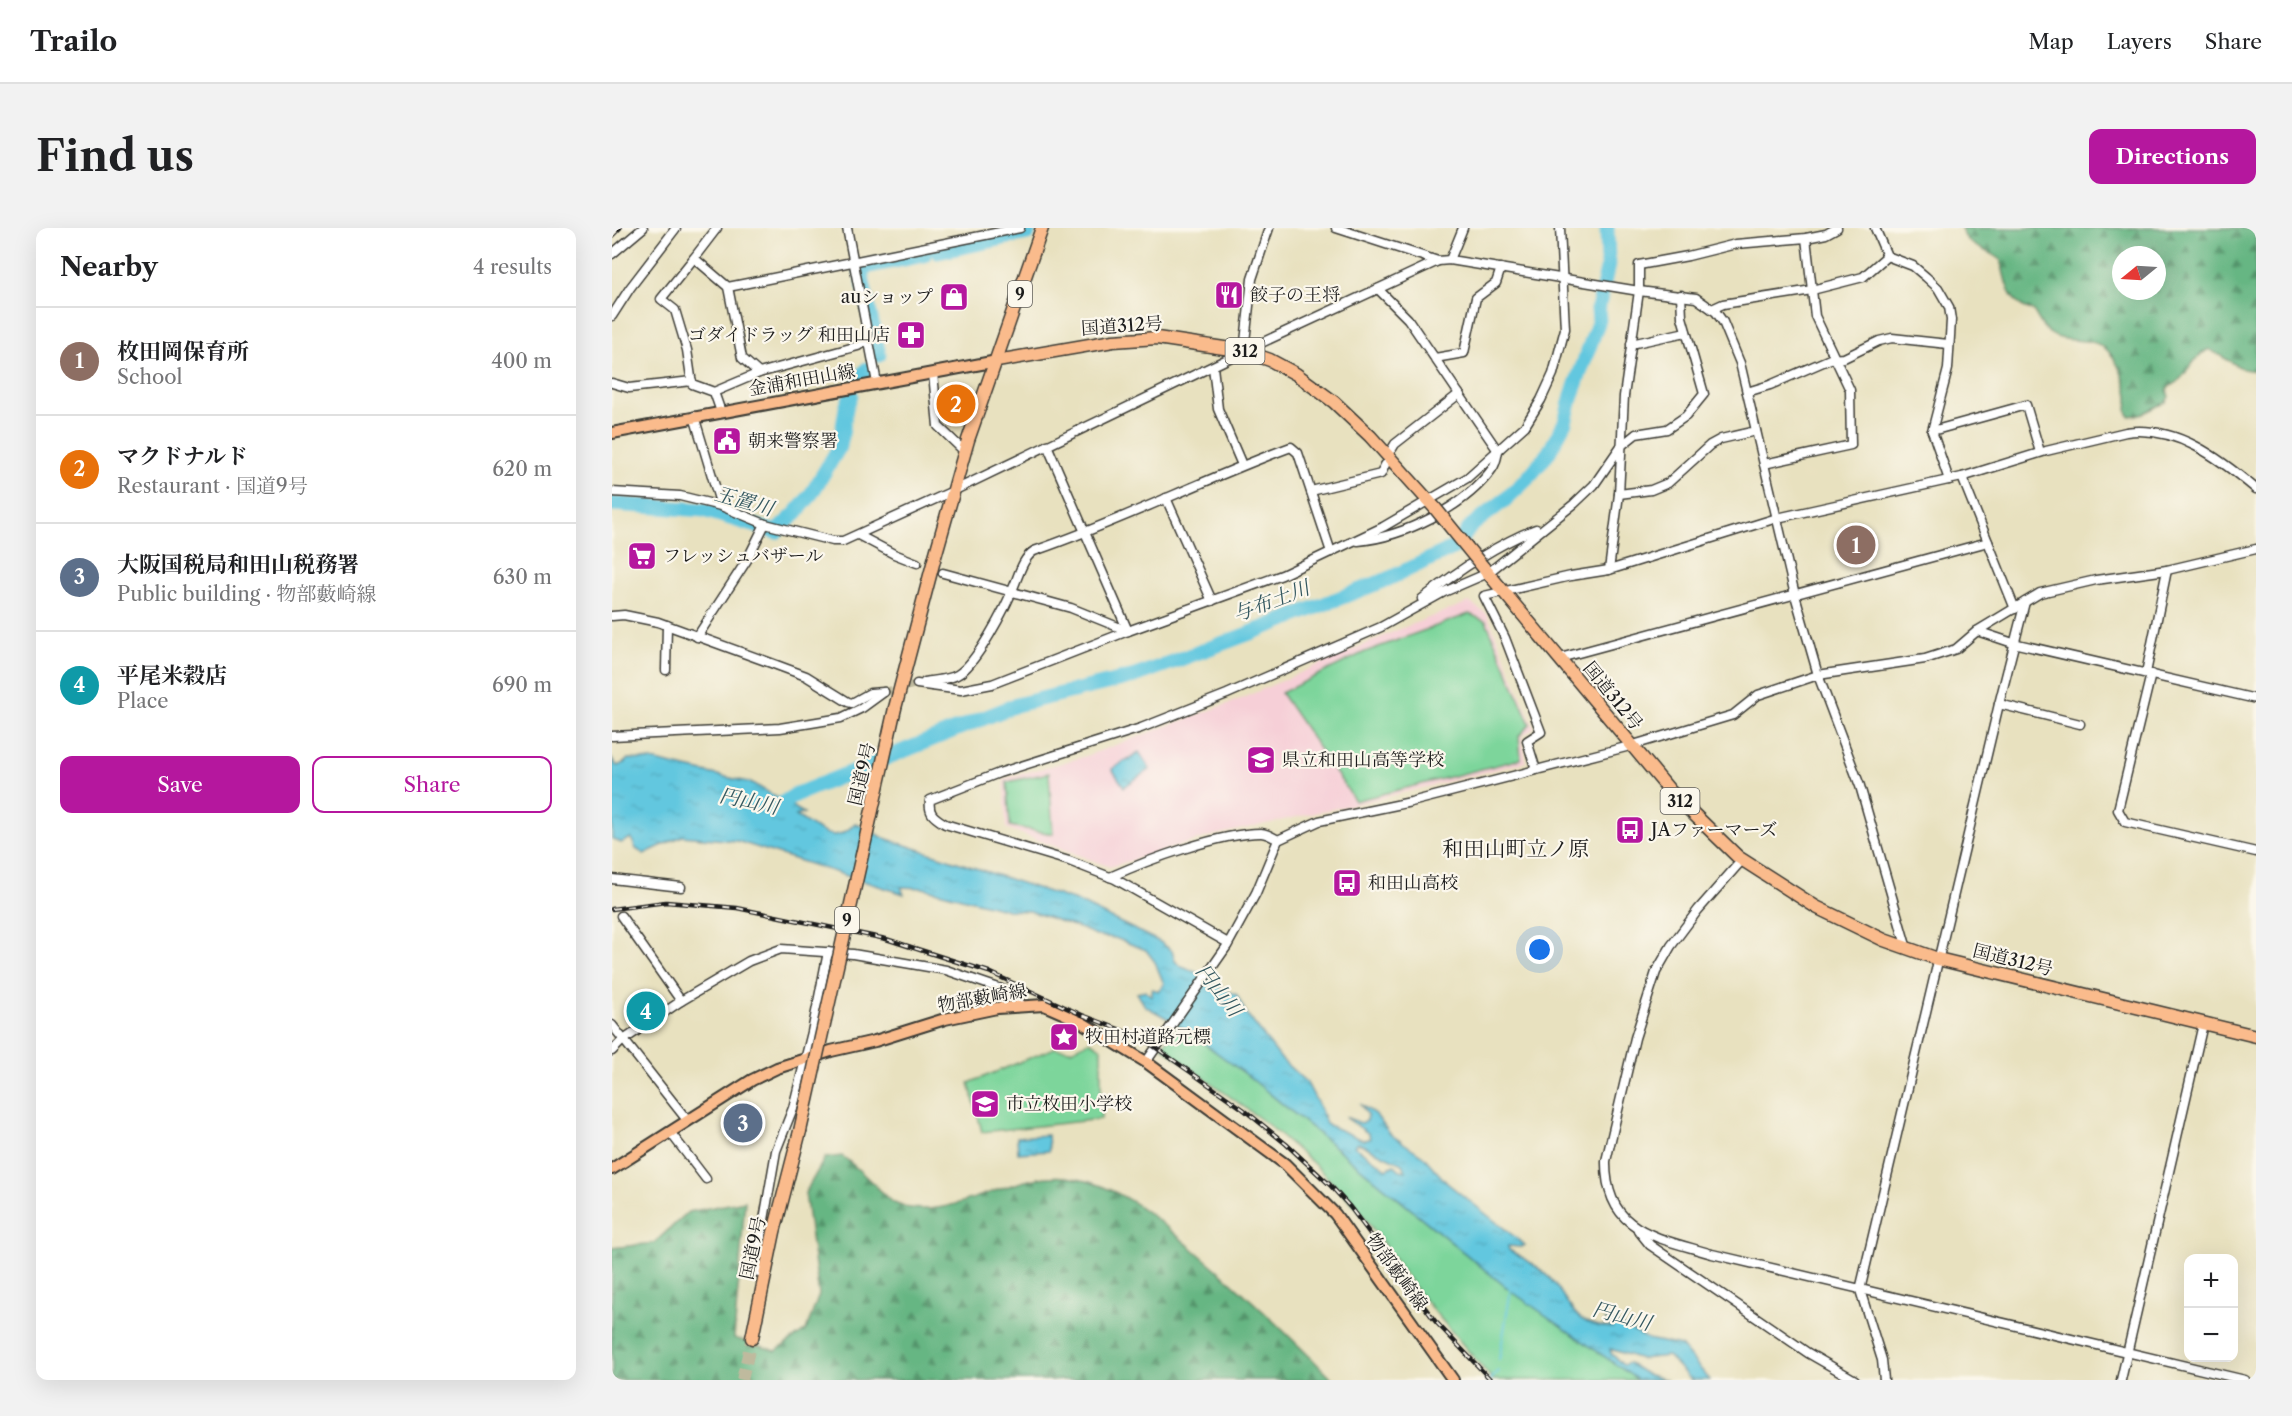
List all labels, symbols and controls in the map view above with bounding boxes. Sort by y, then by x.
text: Trailo [30,24,117,58]
text: Map [2029,29,2074,54]
text: Layers [2107,29,2172,54]
text: Share [2205,29,2262,54]
button: Directions [2089,129,2256,184]
text: Find us [36,130,194,182]
north arrow [2112,246,2166,300]
text: Nearby [60,251,158,283]
text: 4 results [473,255,552,279]
restaurant icon: 餃子の王将 [1213,279,1245,311]
shop icon: auショップ [938,281,970,313]
road number: 9 [1008,281,1032,307]
place label: 餃子の王将 [1250,284,1340,306]
place label: auショップ [841,286,933,308]
street label: 国道312号 [1080,312,1164,340]
pharmacy icon: ゴダイドラッグ 和田山店 [895,319,927,351]
place label: ゴダイドラッグ 和田山店 [688,324,890,346]
text: 枚田岡保育所 [117,338,249,365]
road number: 312 [1226,338,1264,364]
text: 1 [75,349,84,373]
text: 400 m [491,349,552,373]
street label: 金浦和田山線 [747,360,857,400]
text: School [117,365,182,389]
pin: 2 [936,382,976,426]
public building icon: 朝来警察署 [711,425,743,457]
place label: 朝来警察署 [748,430,838,452]
text: マクドナルド [117,443,248,470]
text: 2 [74,457,85,481]
text: 620 m [492,457,552,481]
text: Restaurant · 国道9号 [117,474,308,498]
water label: 玉置川 [712,481,778,521]
pin: 1 [1836,522,1876,568]
supermarket icon: フレッシュバザール [626,540,658,572]
place label: フレッシュバザール [663,545,823,567]
text: 大阪国税局和田山税務署 [117,551,359,578]
text: 3 [74,565,85,589]
text: 630 m [493,565,552,589]
water label: 与布土川 [1229,575,1315,627]
text: Public building · 物部藪崎線 [117,582,377,606]
street label: 国道312号 [1579,657,1647,735]
text: 平尾米穀店 [117,662,227,689]
text: 4 [74,673,85,697]
text: 690 m [492,673,552,697]
text: Place [117,689,168,713]
street label: 国道9号 [844,740,880,808]
school or university icon: 県立和田山高等学校 [1245,744,1277,776]
place label: 県立和田山高等学校 [1282,749,1444,771]
button: Save [60,756,300,813]
button: Share [312,756,552,813]
water label: 円山川 [717,783,783,819]
road number: 312 [1660,788,1700,814]
bus stop icon: JAファーマーズ [1614,814,1646,846]
place label: JAファーマーズ [1648,819,1778,841]
district label: 和田山町立ノ原 [1443,836,1590,861]
bus stop icon: 和田山高校 [1331,867,1363,899]
place label: 和田山高校 [1368,872,1458,894]
road number: 9 [835,907,859,933]
your location [1525,935,1554,964]
street label: 国道312号 [1971,939,2055,981]
water label: 円山川 [1191,959,1248,1023]
street label: 物部藪崎線 [936,979,1028,1017]
pin: 4 [627,988,666,1034]
place icon: 牧田村道路元標 [1048,1021,1080,1053]
place label: 牧田村道路元標 [1085,1026,1211,1048]
school or university icon: 市立枚田小学校 [969,1088,1001,1120]
place label: 市立枚田小学校 [1006,1093,1132,1115]
pin: 3 [724,1100,762,1146]
street label: 国道9号 [736,1214,770,1282]
street label: 物部藪崎線 [1362,1229,1432,1315]
map controls [2184,1254,2238,1362]
button: + [2184,1254,2238,1308]
water label: 円山川 [1590,1297,1656,1336]
button: − [2184,1308,2238,1362]

